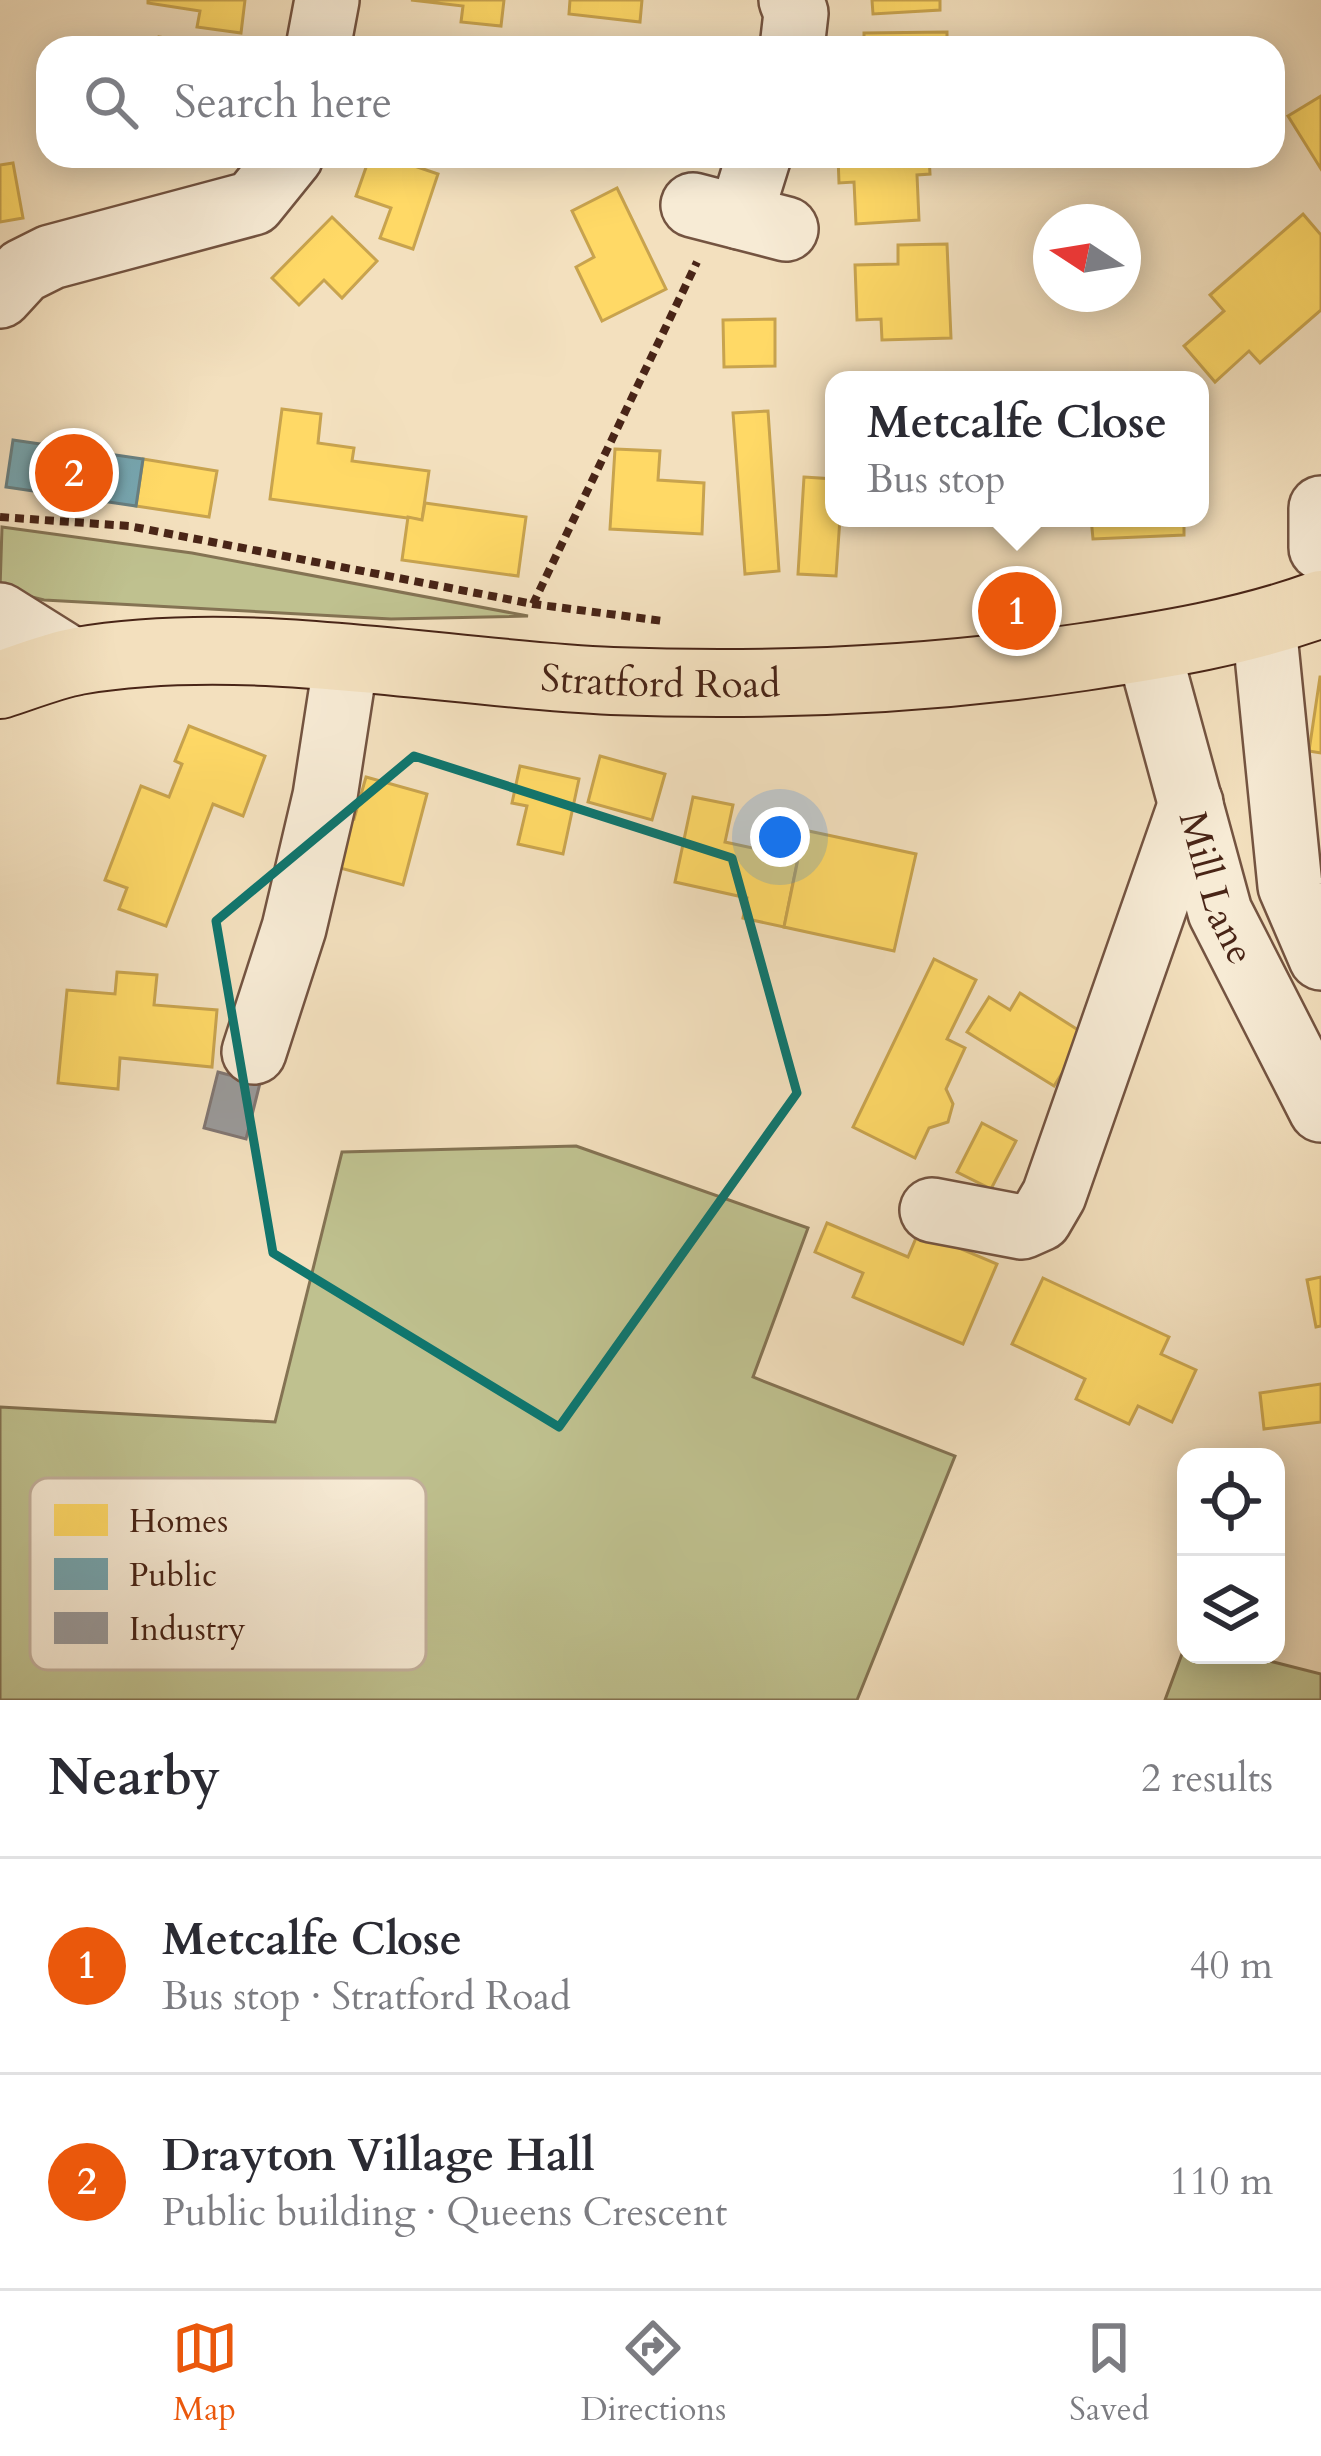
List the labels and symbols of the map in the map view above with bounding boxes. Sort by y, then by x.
north arrow [1033,204,1141,312]
pin: 2 [35,428,113,518]
pin: 1 [978,566,1056,656]
street label: Stratford Road [539,651,781,711]
street label: Mill Lane [1166,805,1267,973]
your location [750,807,810,867]
legend [30,1478,426,1670]
text: Homes [129,1499,228,1544]
text: Public [129,1553,217,1598]
text: Industry [129,1607,246,1652]

